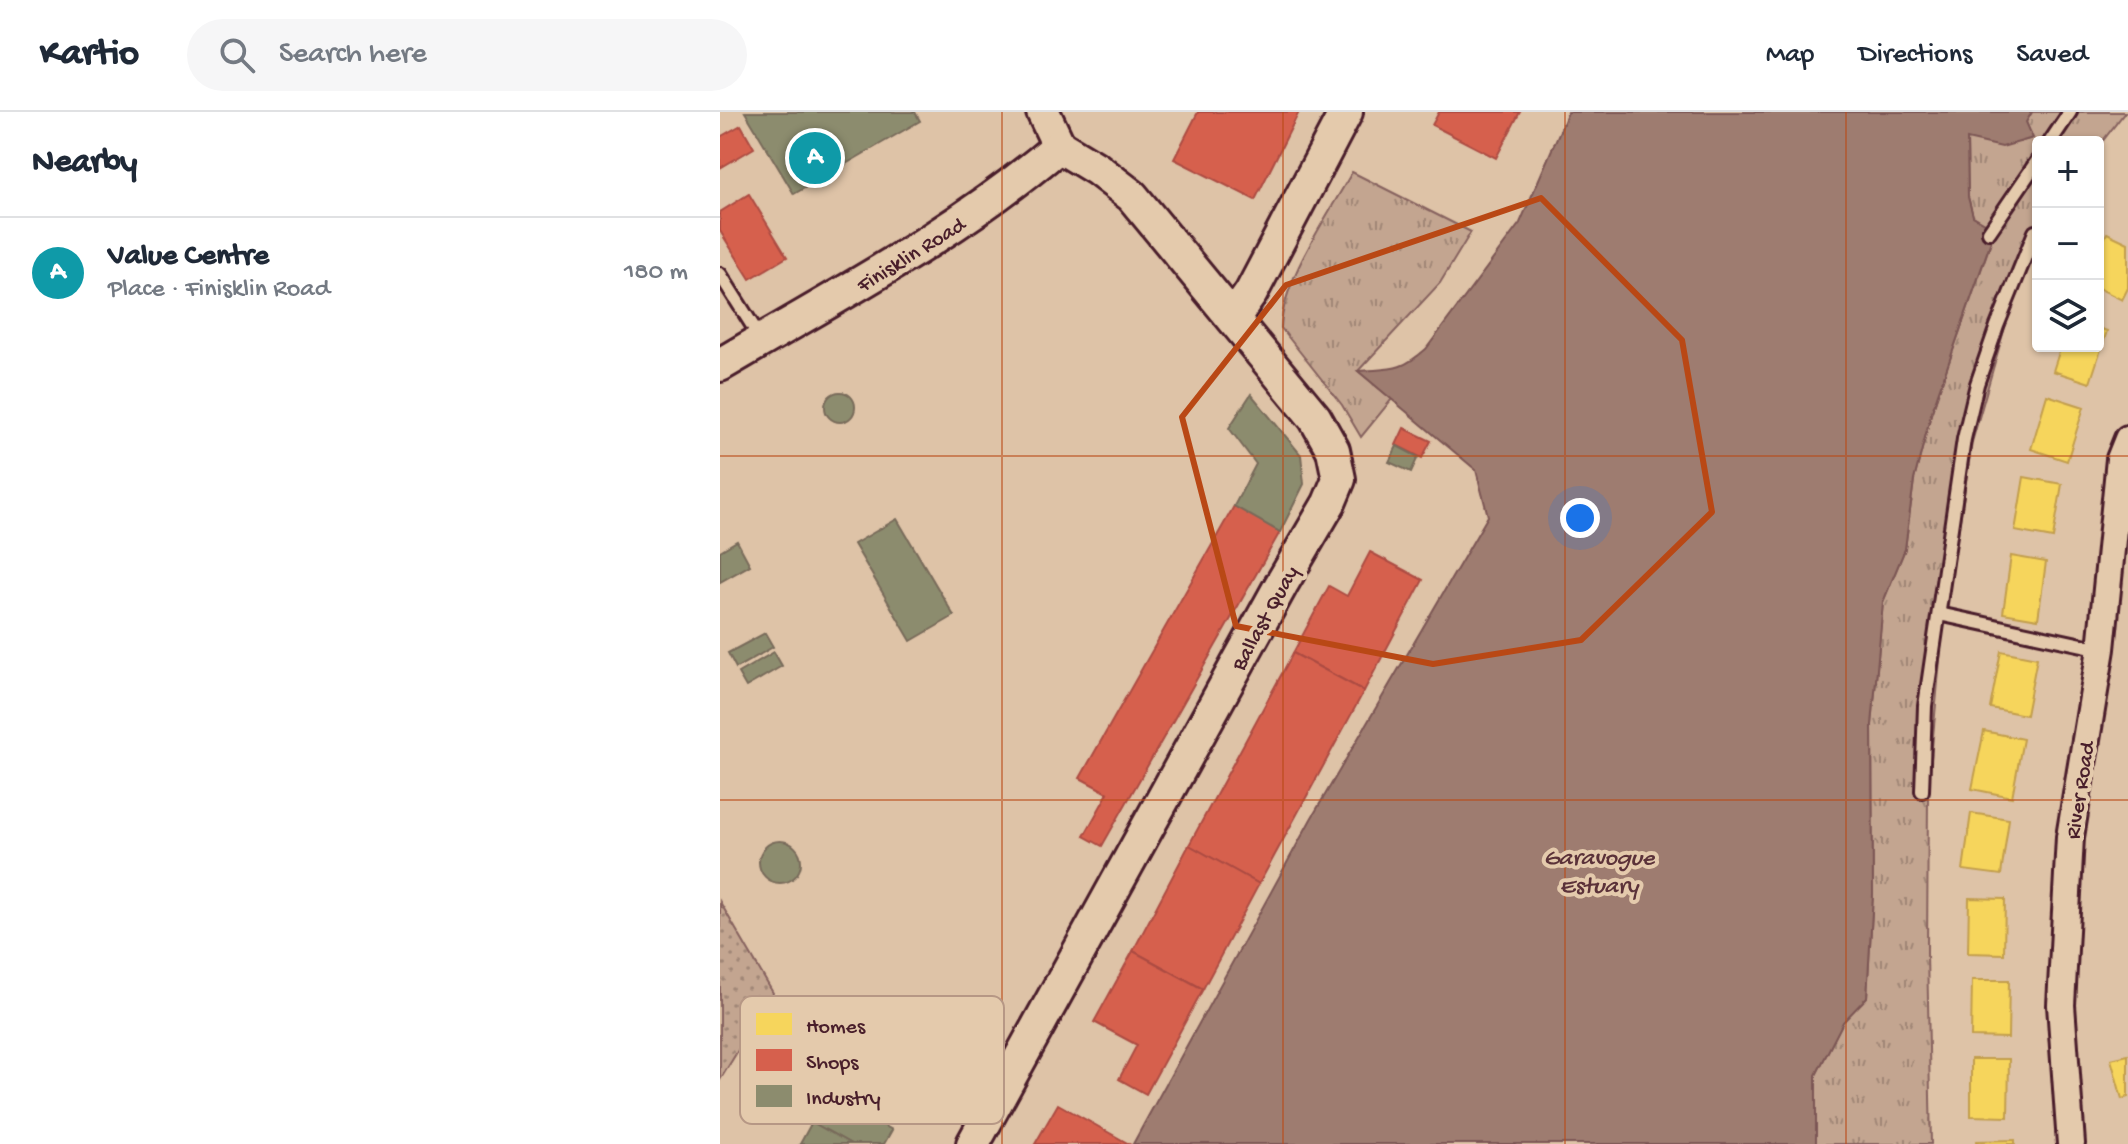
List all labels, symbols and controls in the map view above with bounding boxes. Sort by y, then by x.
search box [187,19,747,91]
text: Kartio [40,33,139,77]
icon: search [215,33,259,77]
text: Search here [279,38,427,73]
text: Map [1766,39,1814,72]
text: Directions [1858,39,1972,72]
text: Saved [2016,39,2088,72]
pin: A [789,128,841,188]
map controls [2032,136,2104,352]
button: + [2032,136,2104,208]
text: Nearby [32,144,137,184]
button: − [2032,208,2104,280]
street label: Finisklin Road [852,212,973,300]
text: Value Centre [108,240,269,275]
text: A [50,258,66,289]
text: 180 m [624,258,688,289]
text: Place · Finisklin Road [108,275,330,306]
button: layers [2032,280,2104,352]
your location [1560,498,1600,538]
street label: Ballast Quay [1227,562,1306,677]
street label: River Road [2061,738,2103,841]
water label: Garavogue Estuary [1544,845,1656,902]
legend [740,996,1004,1124]
text: Homes [806,1015,866,1041]
text: Shops [806,1051,859,1077]
text: Industry [806,1087,881,1113]

